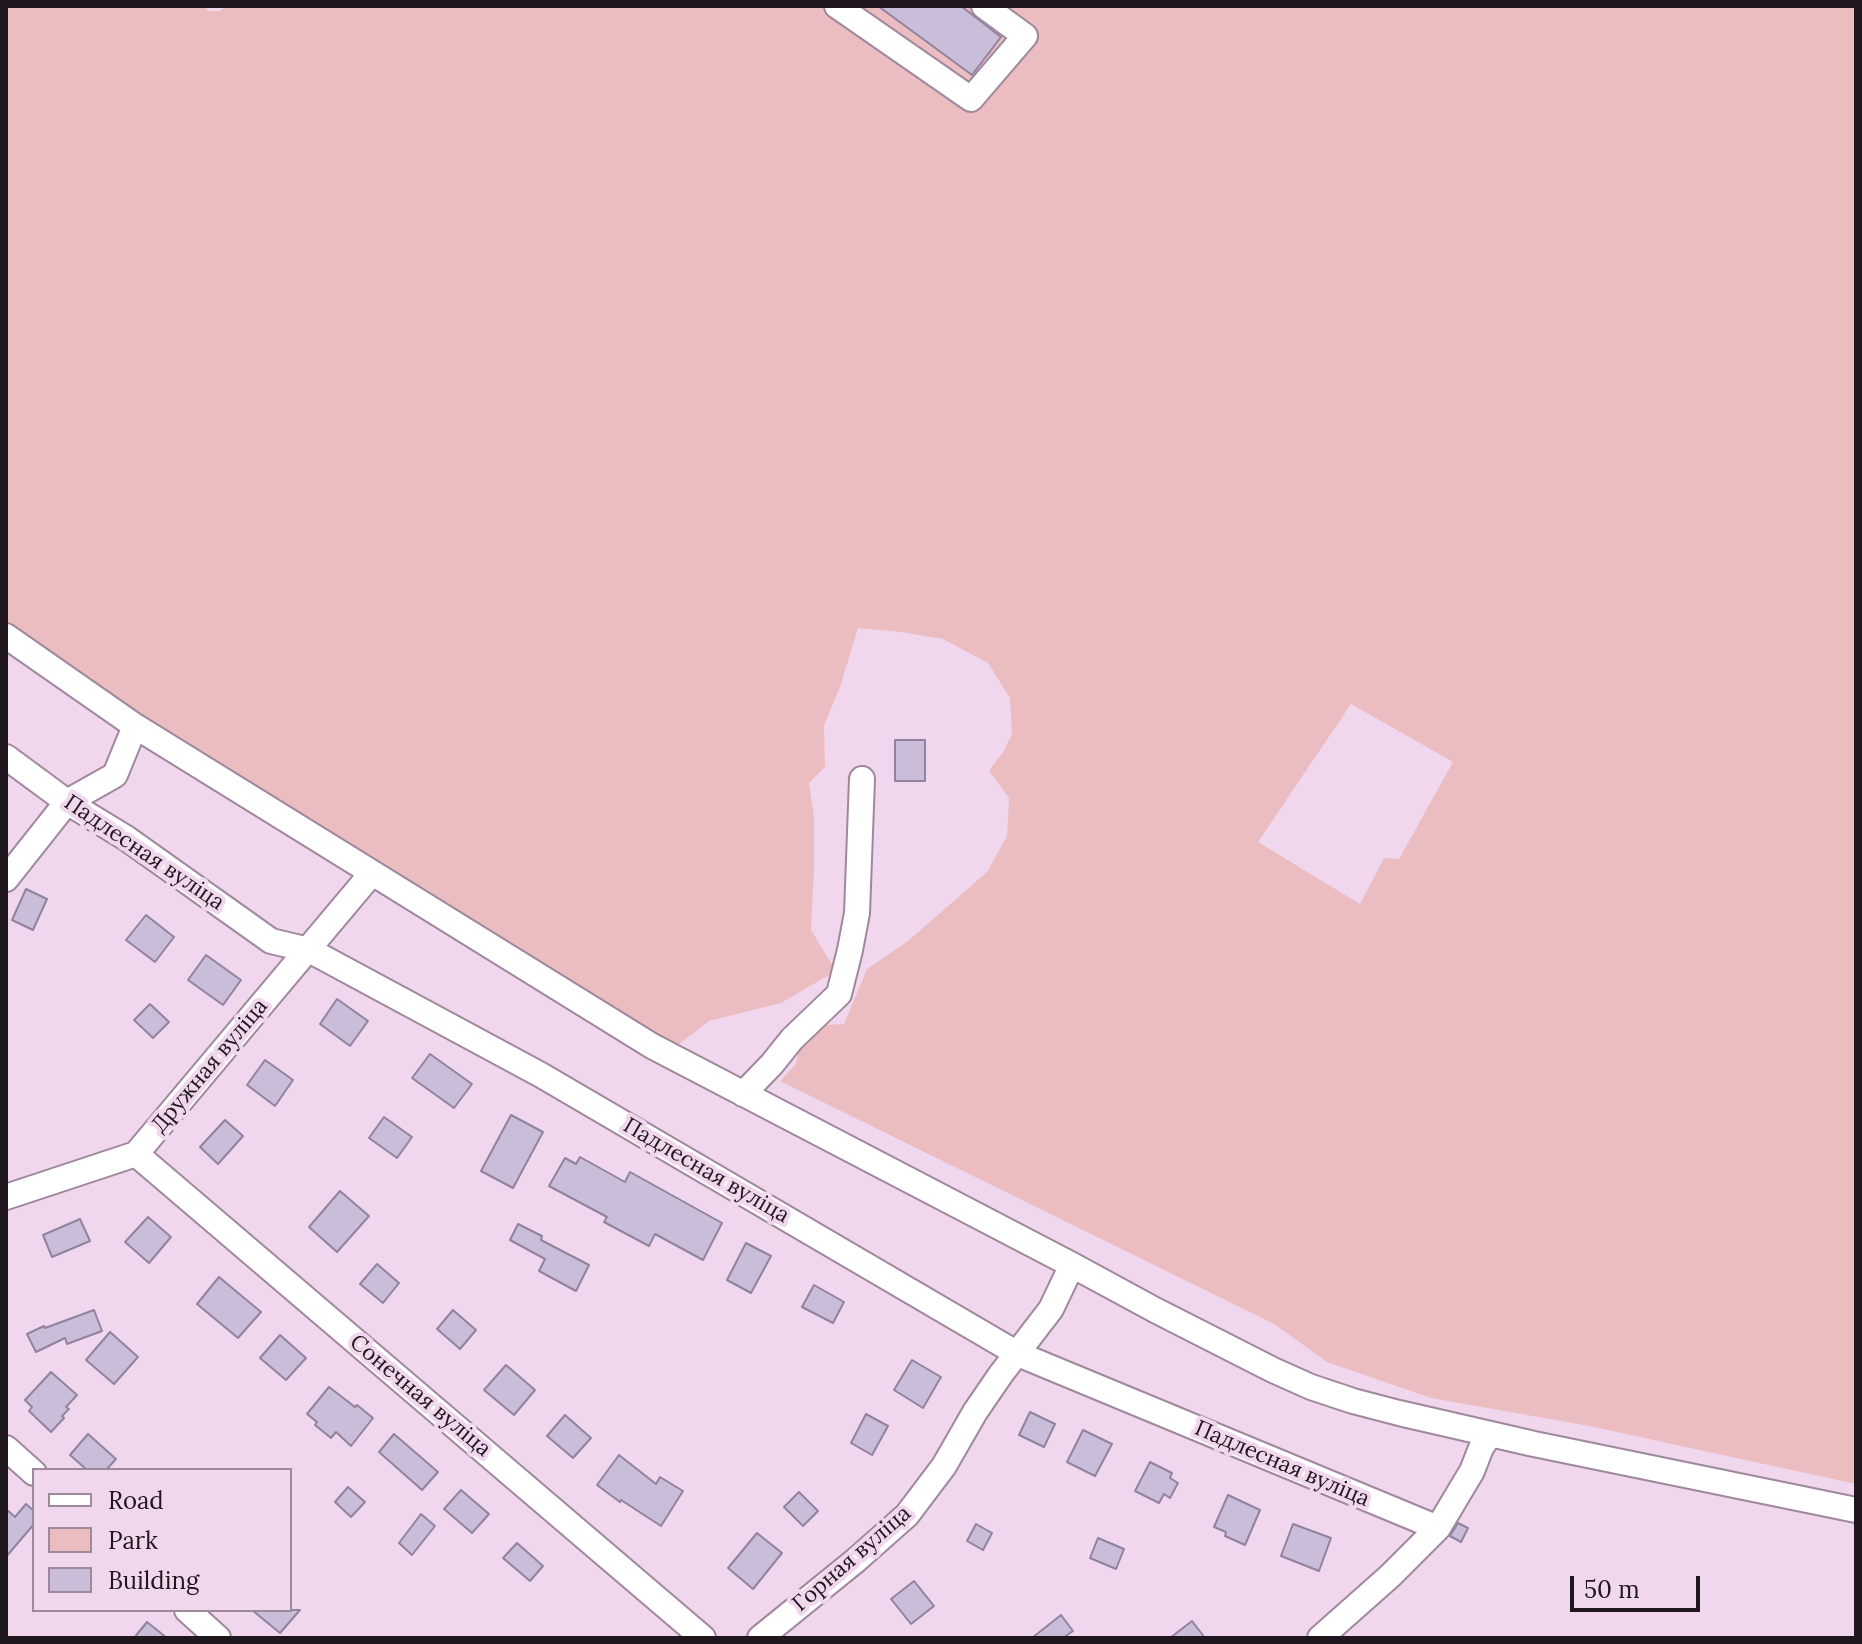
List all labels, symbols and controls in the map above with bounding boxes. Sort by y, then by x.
street label: Падлесная вуліца [59,790,229,916]
street label: Дружная вуліца [146,994,274,1138]
street label: Падлесная вуліца [618,1113,794,1229]
street label: Сонечная вуліца [344,1329,496,1463]
street label: Падлесная вуліца [1191,1415,1373,1513]
legend [32,1468,292,1612]
text: Road [108,1485,164,1516]
street label: Горная вуліца [788,1500,916,1618]
text: Park [108,1525,158,1556]
scale bar [1574,1560,1704,1610]
text: Building [108,1565,199,1596]
text: 50 m [1584,1574,1640,1605]

